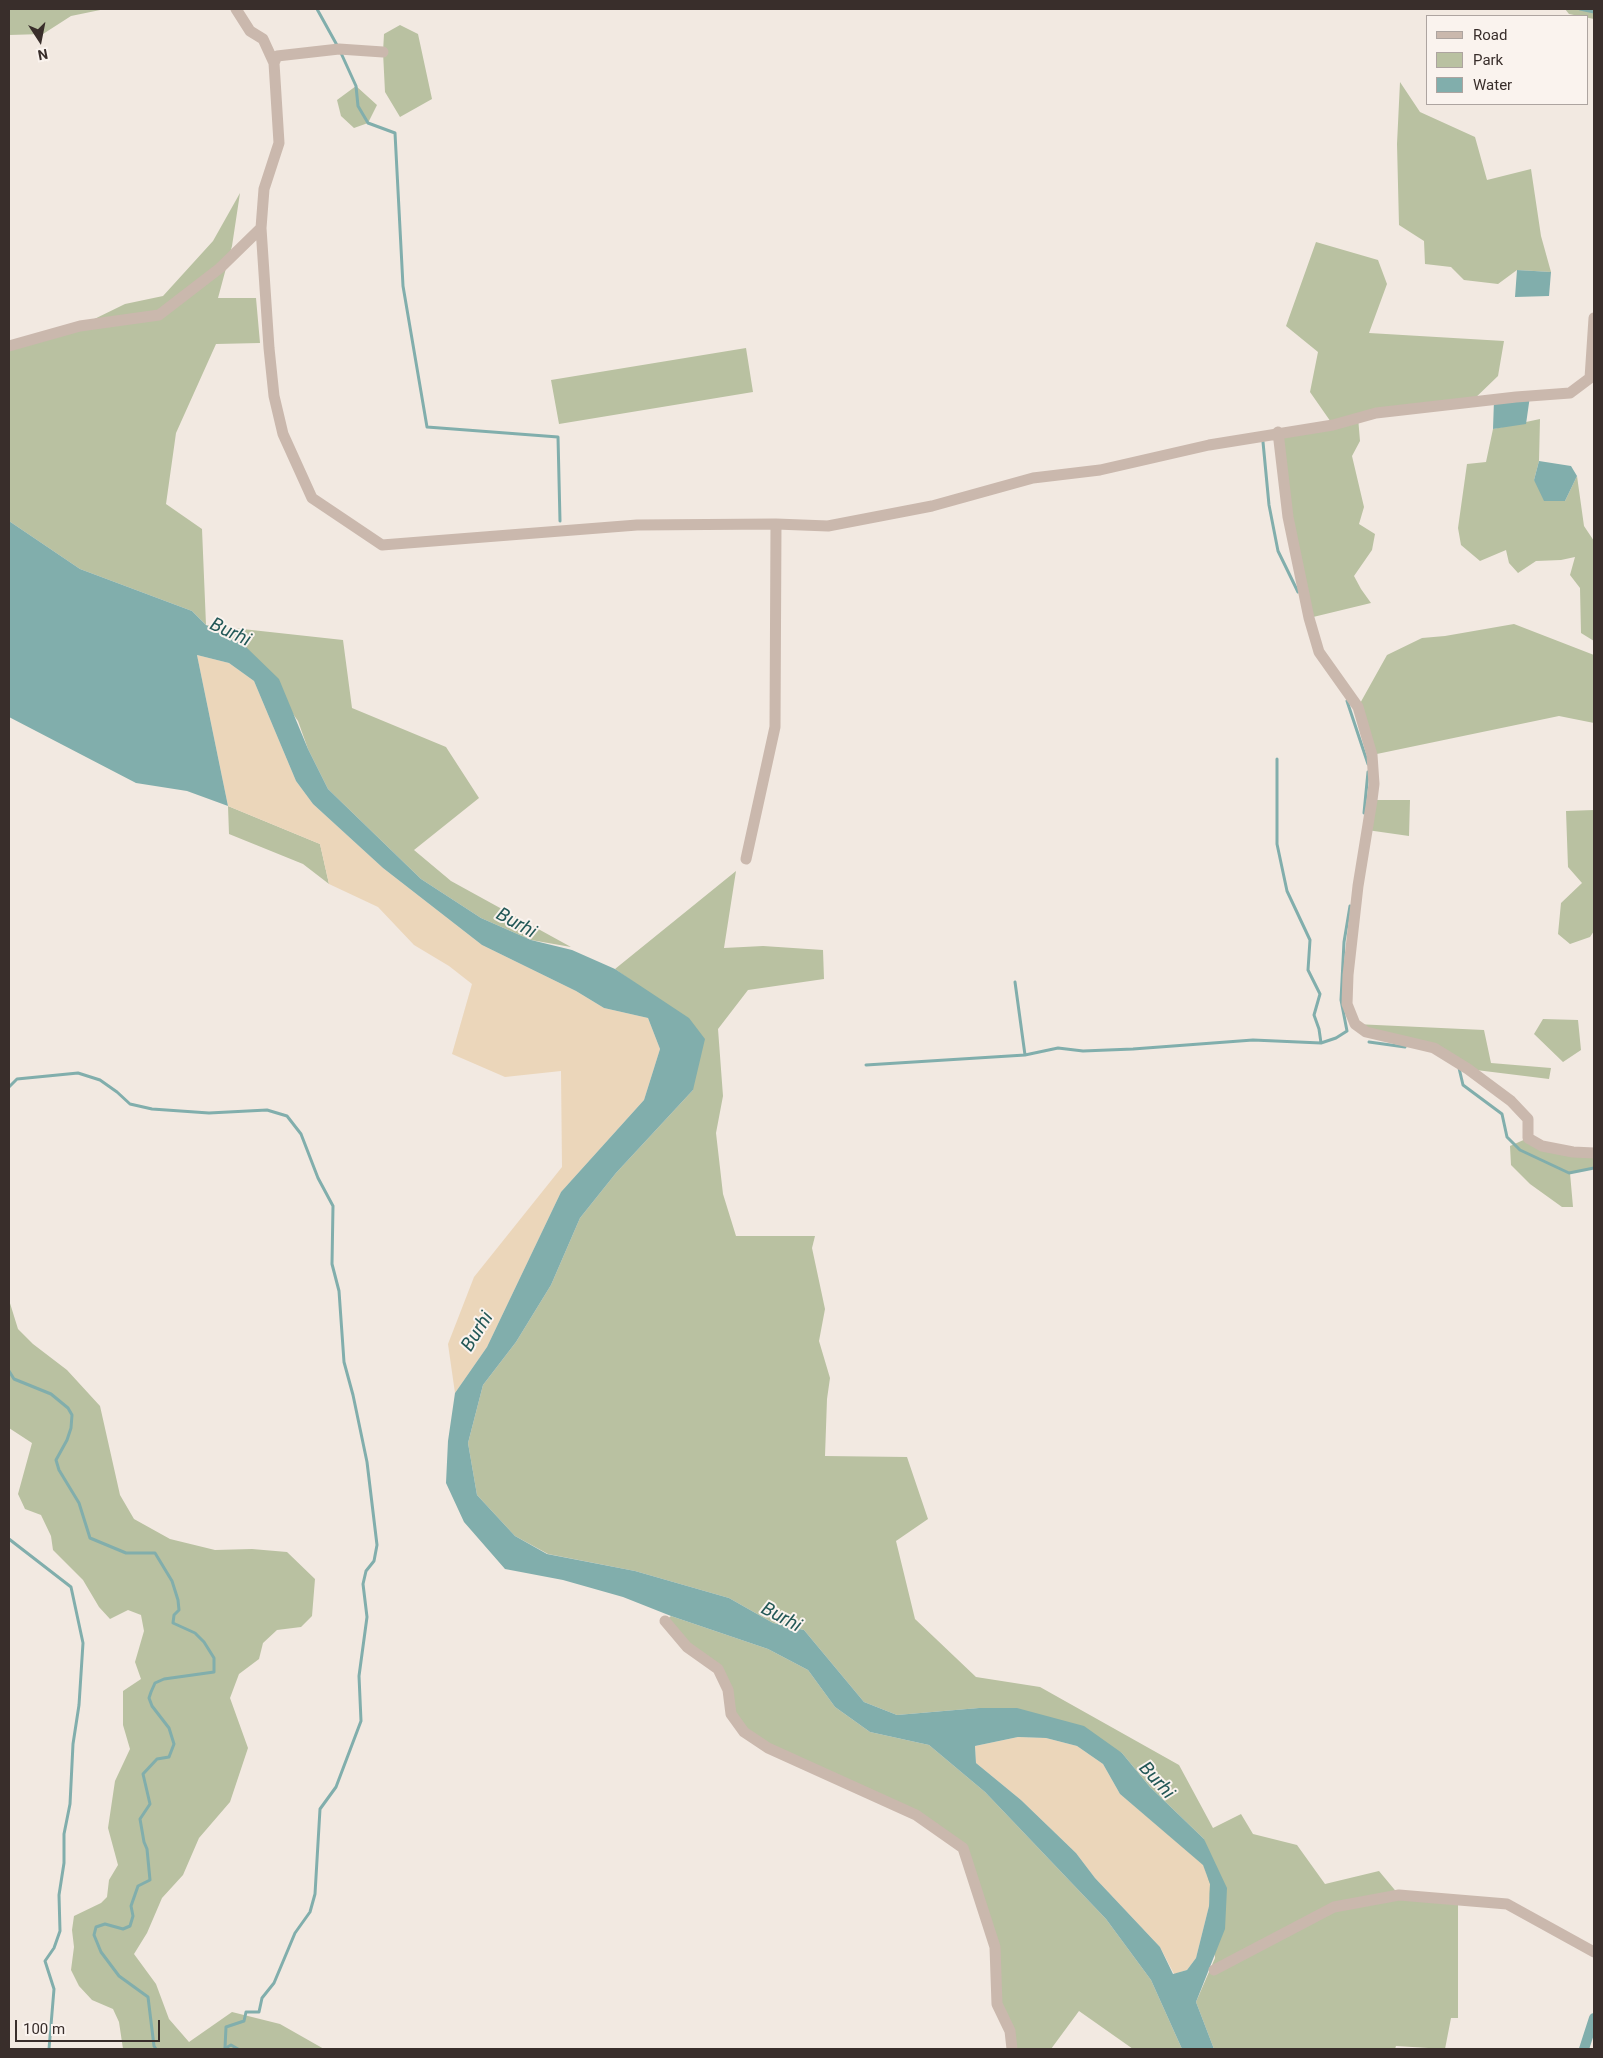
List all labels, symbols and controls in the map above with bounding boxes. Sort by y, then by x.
north arrow [15,15,65,65]
legend [1426,15,1588,105]
text: Road [1473,26,1507,44]
text: N [36,46,49,64]
text: Park [1473,51,1503,69]
text: Water [1473,76,1512,94]
water label: Burhi [206,614,254,652]
water label: Burhi [492,904,540,944]
water label: Burhi [457,1308,499,1356]
water label: Burhi [757,1598,805,1638]
water label: Burhi [1133,1758,1179,1804]
scale bar [18,2010,162,2042]
text: 100 m [23,2020,65,2038]

